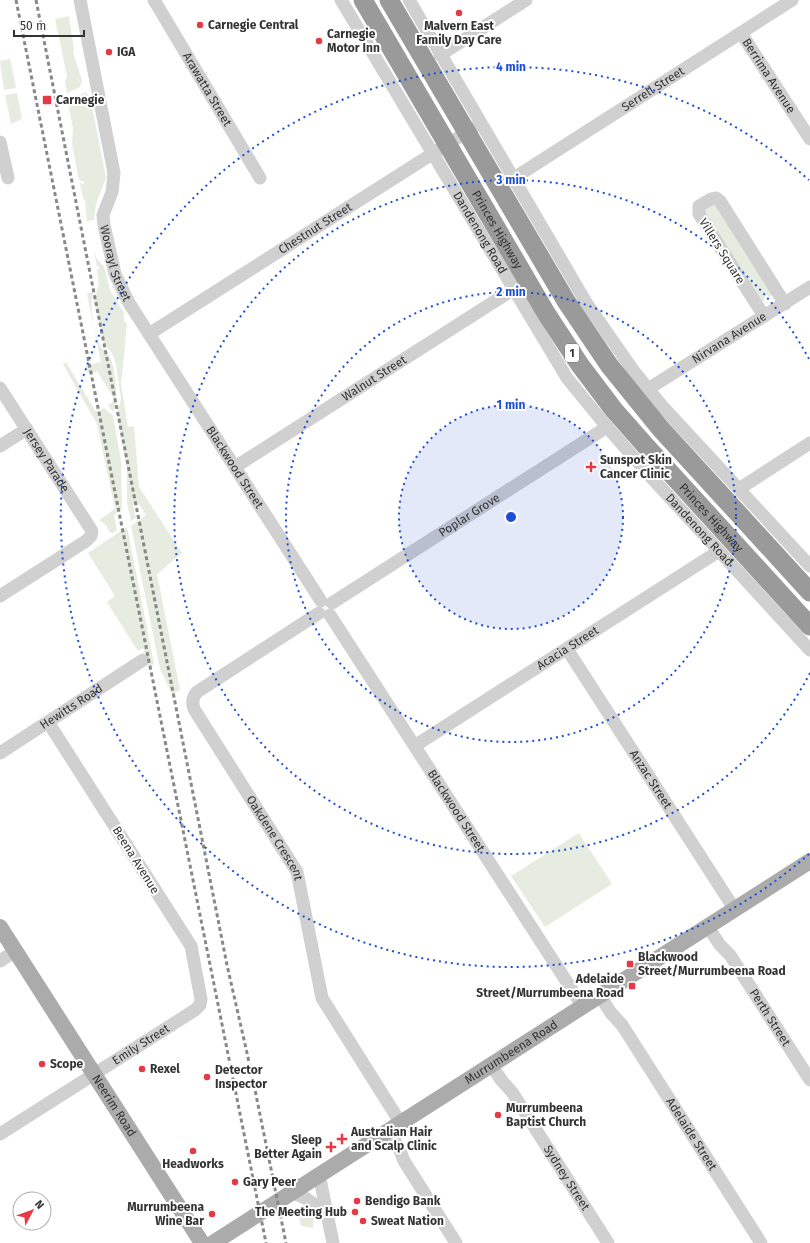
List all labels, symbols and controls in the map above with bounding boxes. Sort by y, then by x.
marker: Malvern East Family Day Care [454,8,464,18]
scale bar [14,12,84,38]
place label: Carnegie Central [208,18,299,32]
text: 50 m [20,19,46,33]
place label: Malvern East Family Day Care [416,19,502,47]
marker: Carnegie Central [195,20,205,30]
place label: Carnegie Motor Inn [327,27,380,55]
marker: Carnegie Motor Inn [314,36,324,46]
street label: Berrima Avenue [739,36,798,116]
place label: IGA [117,45,136,59]
marker: IGA [104,47,114,57]
street label: Arawatta Street [180,50,235,129]
text: 4 min [496,60,526,74]
street label: Serrell Street [619,64,687,114]
place label: Carnegie [56,93,105,107]
marker: Carnegie [41,94,53,106]
text: 3 min [495,173,526,187]
street label: Princes Highway [469,188,526,271]
street label: Dandenong Road [450,189,510,276]
street label: Chestnut Street [276,199,355,257]
street label: Villers Square [696,216,748,286]
street label: Woorayl Street [97,223,134,304]
text: 2 min [496,285,526,299]
street label: Nirvana Avenue [689,309,769,366]
road number: 1 [565,344,579,362]
street label: Walnut Street [339,352,409,404]
text: 1 min [497,398,525,412]
street label: Blackwood Street [203,424,267,511]
street label: Jersey Parade [21,426,72,495]
place label: Sunspot Skin Cancer Clinic [600,453,672,481]
marker: Sunspot Skin Cancer Clinic [585,461,597,473]
street label: Princes Highway [676,480,746,555]
street label: Poplar Grove [436,490,502,540]
street label: Dandenong Road [663,491,736,569]
centre of rings [504,510,518,524]
street label: Acacia Street [534,623,602,673]
street label: Hewitts Road [37,681,105,732]
street label: Anzac Street [627,747,675,812]
street label: Blackwood Street [425,767,488,855]
street label: Oakdene Crescent [243,793,306,882]
street label: Beena Avenue [110,824,162,896]
place label: Blackwood Street/Murrumbeena Road [638,950,786,978]
marker: Blackwood Street/Murrumbeena Road [625,959,635,969]
place label: Adelaide Street/Murrumbeena Road [476,972,624,1000]
marker: Adelaide Street/Murrumbeena Road [627,981,637,991]
street label: Perth Street [747,986,794,1049]
street label: Murrumbeena Road [462,1017,560,1087]
street label: Emily Street [110,1021,173,1068]
place label: Scope [50,1057,84,1071]
marker: Scope [37,1059,47,1069]
place label: Rexel [150,1062,180,1076]
place label: Detector Inspector [215,1063,267,1091]
marker: Rexel [137,1064,147,1074]
street label: Neerim Road [89,1072,139,1139]
marker: Detector Inspector [202,1072,212,1082]
street label: Adelaide Street [663,1095,720,1174]
place label: Murrumbeena Baptist Church [506,1101,586,1129]
marker: Murrumbeena Baptist Church [493,1110,503,1120]
place label: Australian Hair and Scalp Clinic [350,1125,437,1153]
place label: Sleep Better Again [254,1133,322,1161]
marker: Australian Hair and Scalp Clinic [336,1133,348,1145]
marker: Sleep Better Again [325,1141,337,1153]
street label: Sydney Street [541,1143,593,1214]
marker: Headworks [188,1146,198,1156]
place label: Headworks [162,1157,224,1171]
place label: Gary Peer [243,1175,296,1189]
marker: Gary Peer [230,1177,240,1187]
north arrow [12,1191,52,1231]
place label: Bendigo Bank [365,1194,441,1208]
marker: Bendigo Bank [352,1196,362,1206]
text: N [32,1198,46,1212]
place label: Murrumbeena Wine Bar [127,1200,204,1228]
place label: The Meeting Hub [255,1205,347,1219]
marker: The Meeting Hub [350,1207,360,1217]
marker: Murrumbeena Wine Bar [207,1209,217,1219]
place label: Sweat Nation [371,1214,444,1228]
marker: Sweat Nation [358,1216,368,1226]

